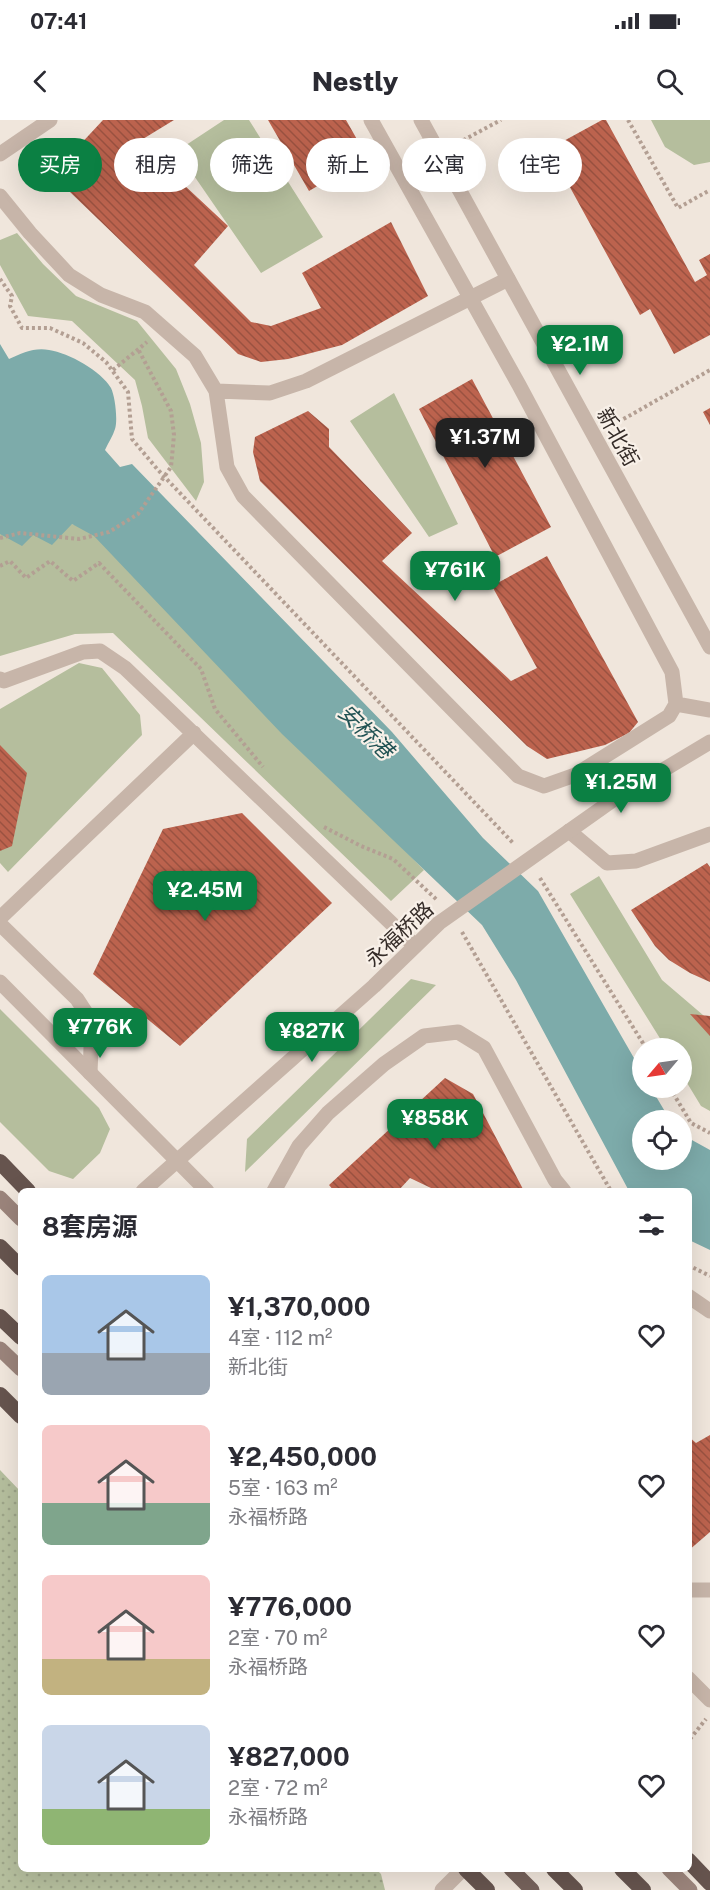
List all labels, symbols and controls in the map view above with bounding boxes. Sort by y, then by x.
text: 07:41 [30,8,87,34]
icon: back [24,65,57,98]
text: Nestly [312,65,398,97]
icon: search [653,65,686,98]
chip: 买房 [18,138,102,192]
chip: 租房 [114,138,198,192]
chip: 筛选 [210,138,294,192]
chip: 新上 [306,138,390,192]
chip: 公寓 [402,138,486,192]
chip: 住宅 [498,138,582,192]
pin: ¥2.1M [538,325,622,376]
text: ¥2.1M [551,332,609,356]
street label: 新北街 [592,403,644,471]
pin: ¥1.37M [436,418,534,469]
text: ¥1.37M [450,425,520,449]
pin: ¥761K [413,551,497,602]
text: ¥761K [424,558,486,582]
water label: 安桥港 [333,699,401,765]
pin: ¥1.25M [572,763,670,814]
text: ¥1.25M [585,770,657,794]
pin: ¥2.45M [156,871,254,922]
text: ¥2.45M [167,878,243,902]
street label: 永福桥路 [360,896,438,972]
pin: ¥776K [58,1008,142,1059]
pin: ¥827K [270,1012,354,1063]
text: ¥776K [67,1015,133,1039]
text: ¥827K [279,1019,345,1043]
north arrow [632,1038,692,1098]
map controls [632,1038,692,1170]
pin: ¥858K [393,1099,477,1150]
text: ¥858K [401,1106,469,1130]
button: locate [632,1110,692,1170]
icon: filters [635,1208,668,1241]
text: 8套房源 [42,1211,137,1242]
text: ¥1,370,000 [228,1291,370,1322]
icon: home [90,1299,162,1371]
icon: heart [635,1319,668,1352]
text: 4室 · 112 m² [228,1326,332,1350]
text: 新北街 [228,1355,288,1379]
text: ¥2,450,000 [228,1441,377,1472]
icon: home [90,1449,162,1521]
icon: heart [635,1469,668,1502]
text: 5室 · 163 m² [228,1476,338,1500]
text: 永福桥路 [228,1505,308,1529]
text: ¥776,000 [228,1591,352,1622]
icon: home [90,1599,162,1671]
icon: heart [635,1619,668,1652]
text: 2室 · 70 m² [228,1626,327,1650]
text: 永福桥路 [228,1655,308,1679]
text: ¥827,000 [228,1741,350,1772]
icon: home [90,1749,162,1821]
icon: heart [635,1769,668,1802]
text: 2室 · 72 m² [228,1776,328,1800]
text: 永福桥路 [228,1805,308,1829]

